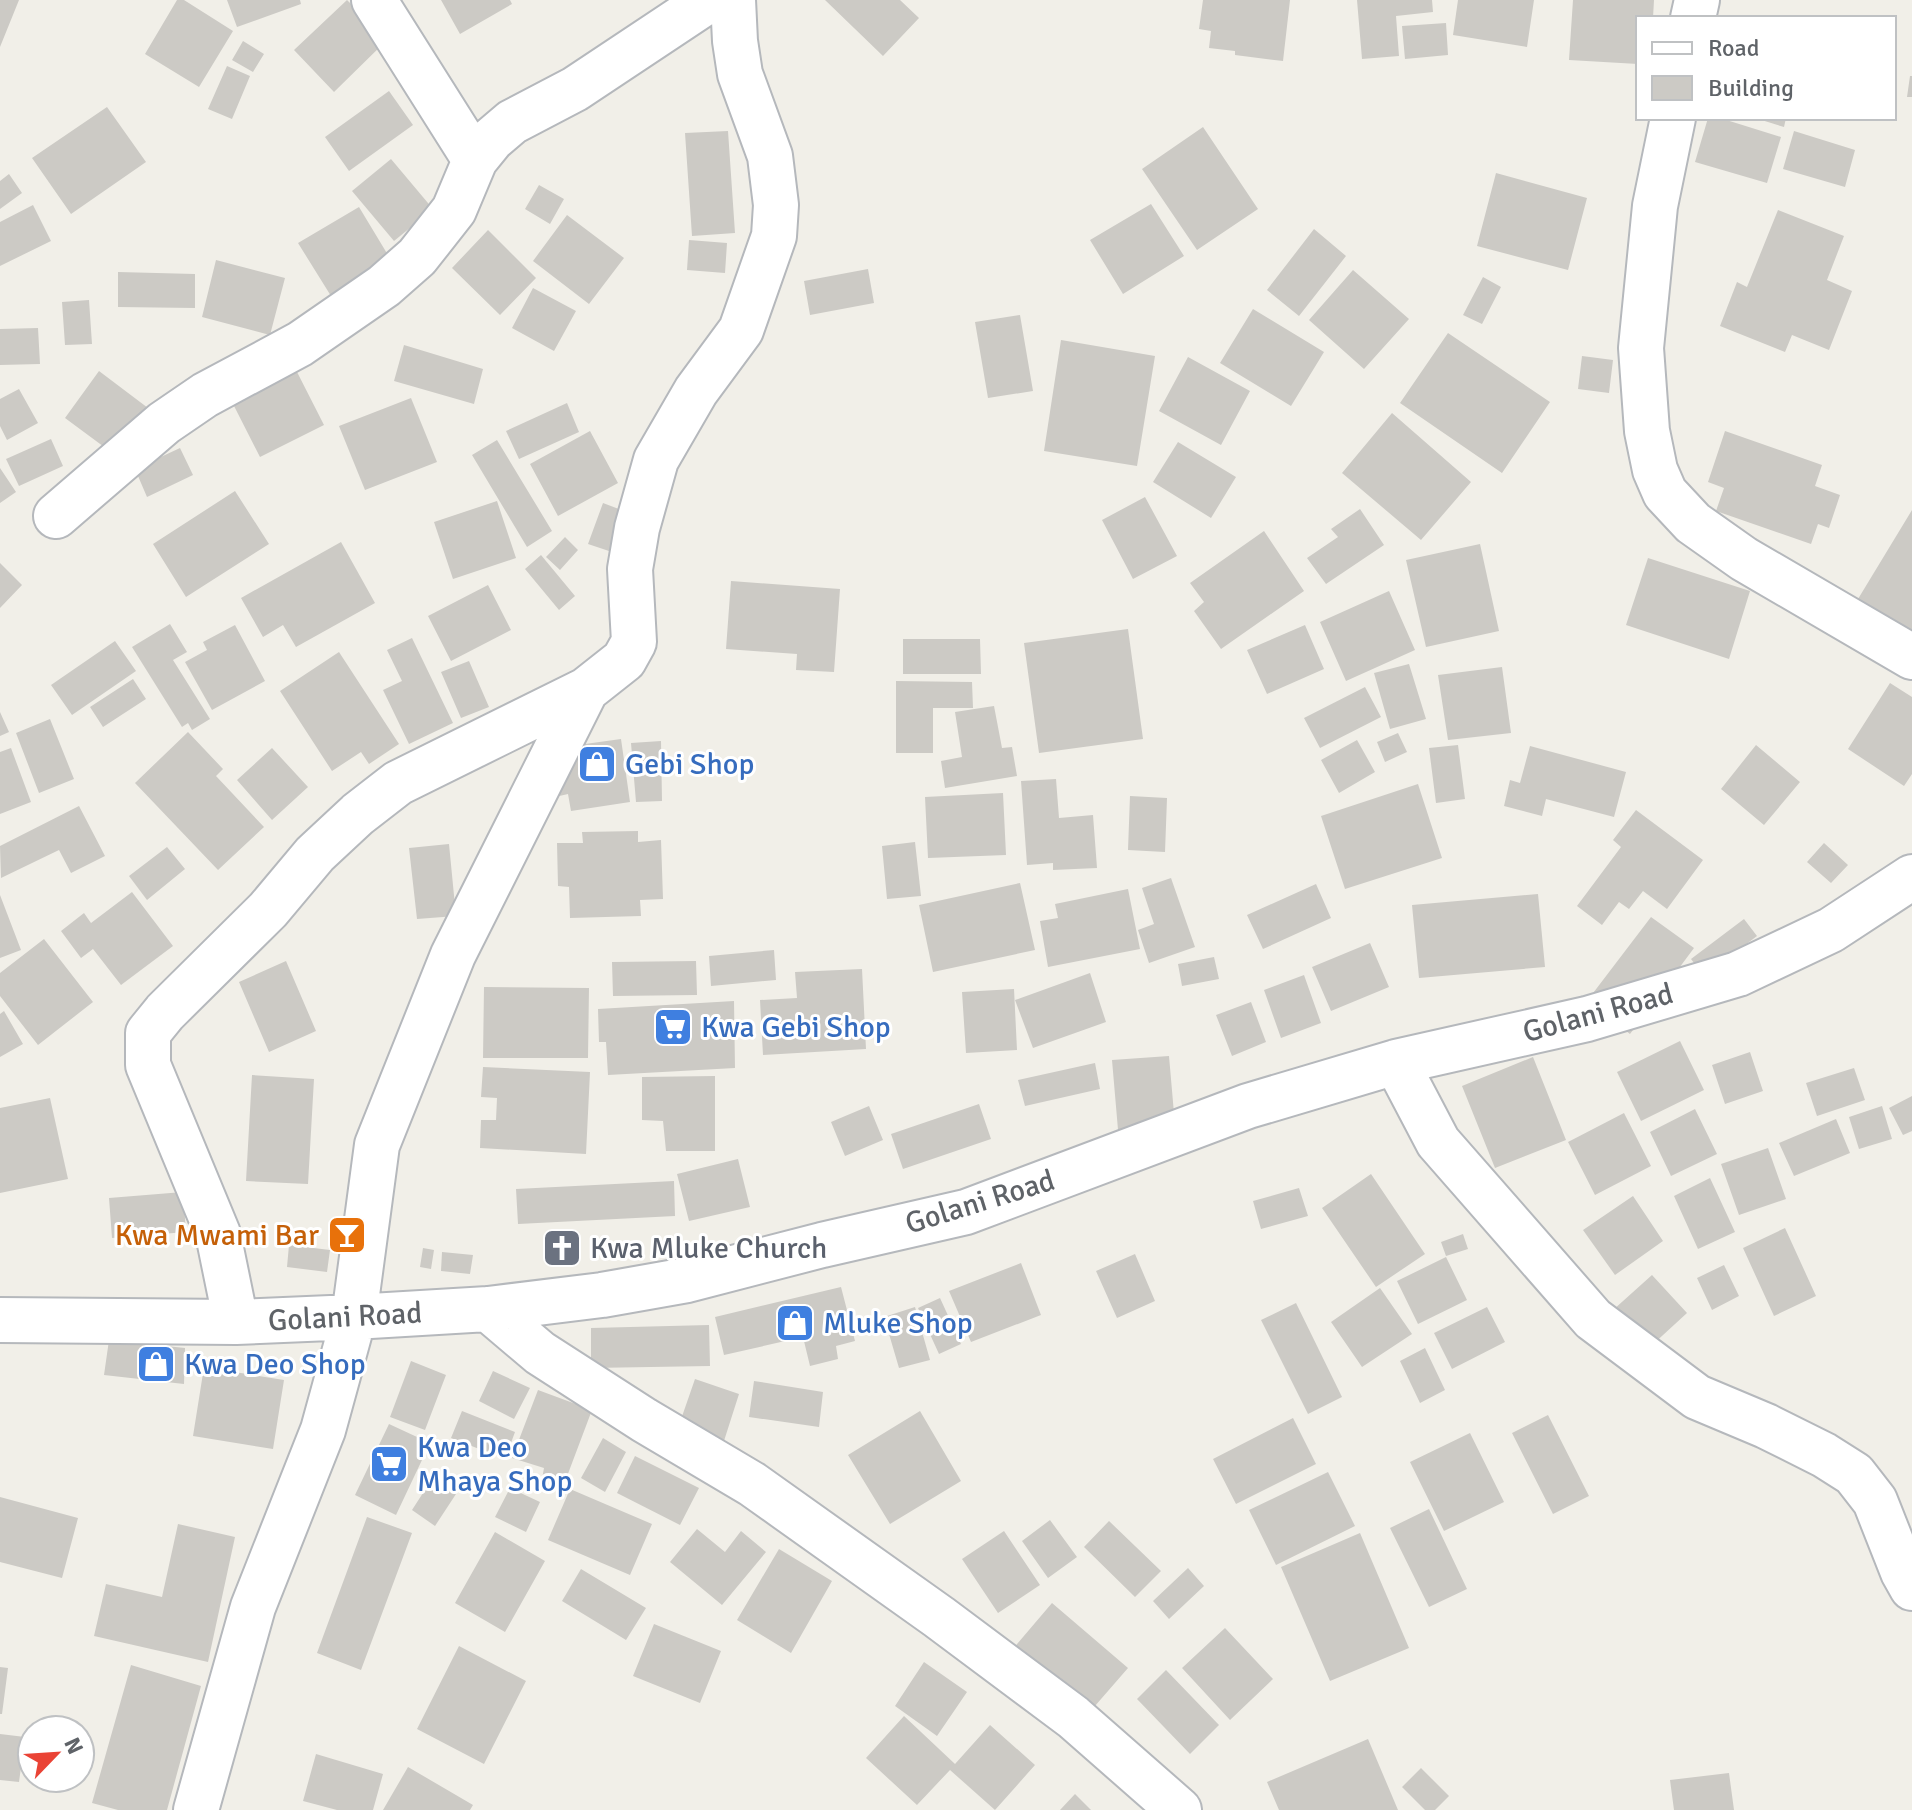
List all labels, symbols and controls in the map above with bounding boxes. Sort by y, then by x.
legend [1636,16,1896,120]
text: Road [1708,33,1759,63]
text: Building [1708,73,1794,103]
shop icon: Gebi Shop [576,743,618,785]
place label: Gebi Shop [625,746,754,783]
street label: Golani Road [1519,975,1677,1051]
supermarket icon: Kwa Gebi Shop [652,1006,694,1048]
place label: Kwa Gebi Shop [701,1009,891,1046]
street label: Golani Road [901,1162,1059,1242]
bar icon: Kwa Mwami Bar [326,1214,368,1256]
place label: Kwa Mwami Bar [115,1217,319,1254]
church icon: Kwa Mluke Church [541,1227,583,1269]
place label: Kwa Mluke Church [590,1230,827,1267]
street label: Golani Road [267,1294,423,1340]
shop icon: Mluke Shop [774,1302,816,1344]
place label: Mluke Shop [823,1305,973,1342]
shop icon: Kwa Deo Shop [135,1343,177,1385]
place label: Kwa Deo Shop [184,1346,366,1383]
place label: Kwa Deo Mhaya Shop [417,1429,572,1500]
supermarket icon: Kwa Deo Mhaya Shop [368,1443,410,1485]
north arrow [16,1714,96,1794]
text: N [58,1733,89,1758]

